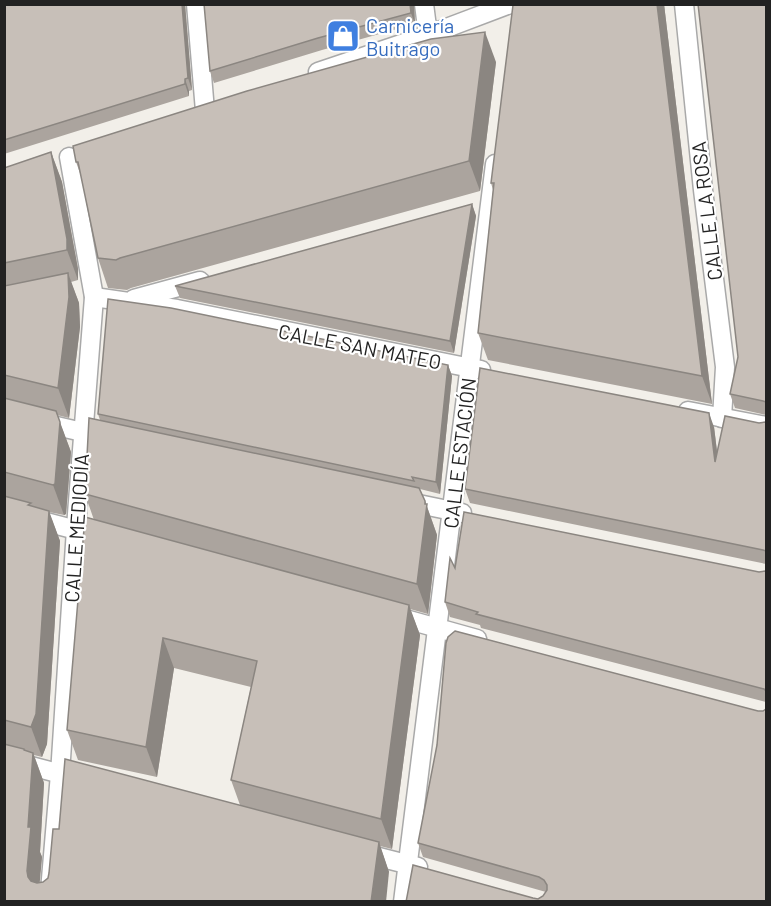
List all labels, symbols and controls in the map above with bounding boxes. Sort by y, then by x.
place label: Carnicería Buitrago [366,13,454,60]
shop icon: Carnicería Buitrago [325,18,361,54]
street label: CALLE LA ROSA [686,140,726,282]
street label: CALLE SAN MATEO [276,318,444,374]
street label: CALLE ESTACIÓN [438,376,480,530]
street label: CALLE MEDIODÍA [59,453,93,603]

